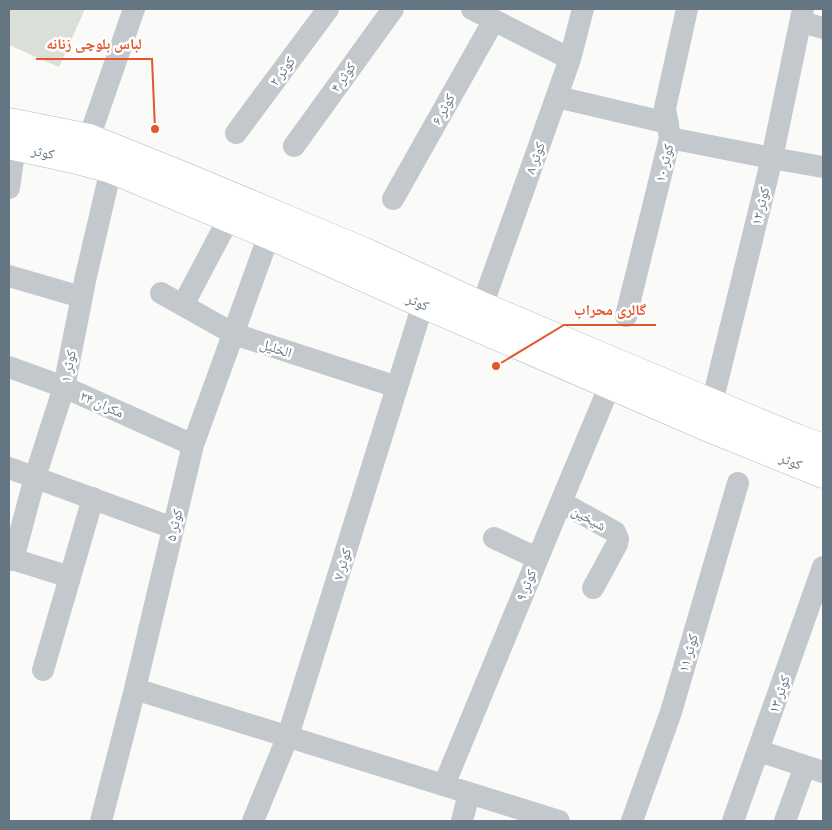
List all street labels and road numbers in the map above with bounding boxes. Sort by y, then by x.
street label: کوثر ۲ [266,53,299,89]
street label: کوثر ۴ [327,59,360,96]
street label: کوثر ۶ [428,91,459,128]
street label: کوثر ۸ [522,140,549,176]
street label: کوثر [29,142,56,163]
street label: کوثر ۱۰ [652,142,677,184]
street label: کوثر ۱۲ [748,185,773,227]
street label: کوثر [403,290,432,315]
street label: الخلیل [258,335,294,362]
street label: کوثر ۱ [57,348,80,384]
street label: مکران ۲۴ [77,387,126,422]
street label: کوثر [776,449,805,474]
street label: شیخین [569,502,609,535]
street label: کوثر ۵ [163,507,186,543]
street label: کوثر ۷ [330,546,355,582]
street label: کوثر ۹ [512,567,541,603]
street label: کوثر ۱۱ [675,632,702,674]
street label: کوثر ۱۳ [765,673,794,715]

